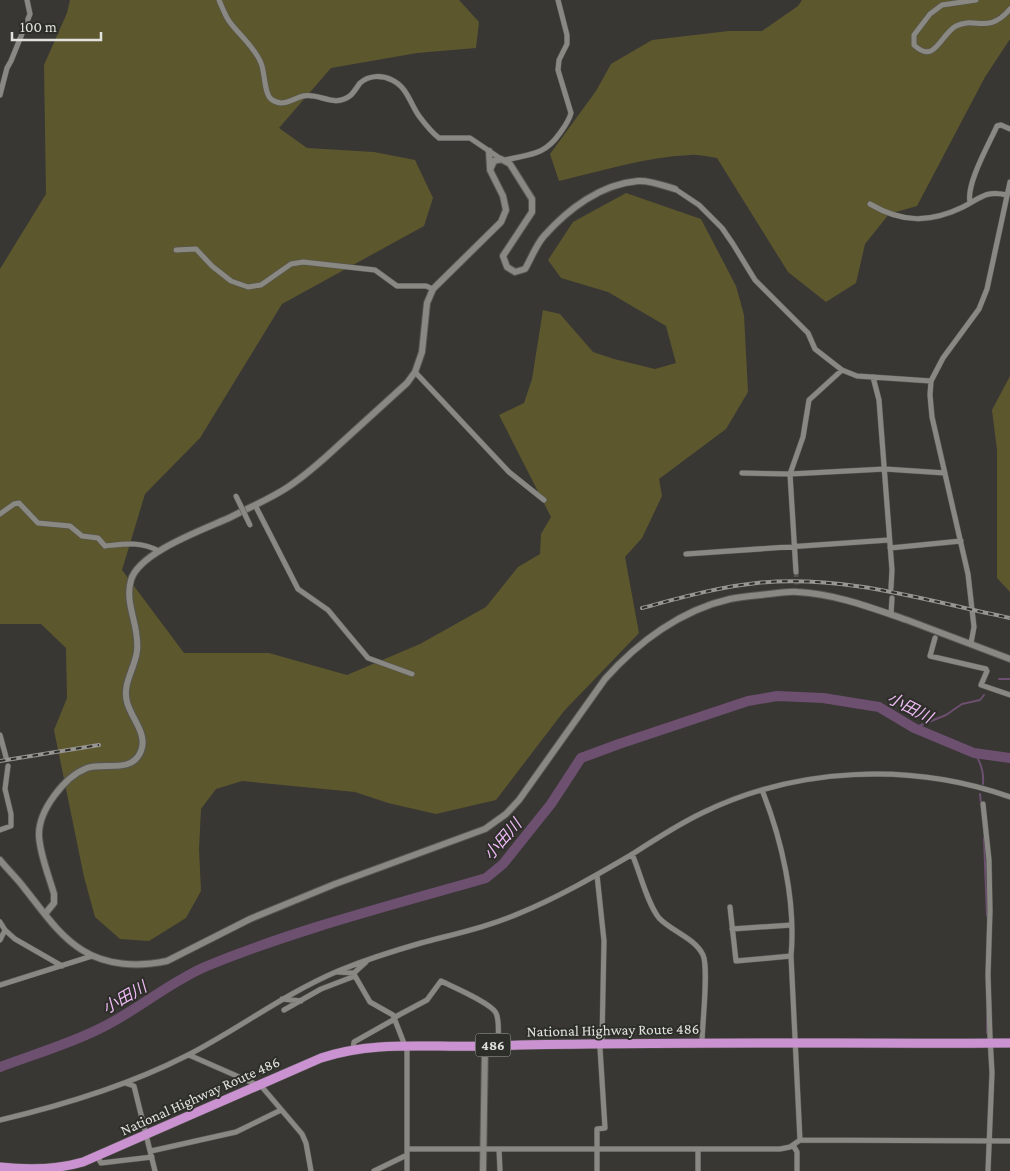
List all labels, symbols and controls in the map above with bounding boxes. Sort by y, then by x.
scale bar [12,10,101,42]
text: 100 m [20,19,57,35]
water label: 小田川 [885,689,937,727]
water label: 小田川 [480,814,526,863]
water label: 小田川 [99,977,151,1017]
street label: National Highway Route 486 [527,1020,699,1041]
road number: 486 [476,1034,510,1056]
street label: National Highway Route 486 [118,1054,282,1139]

